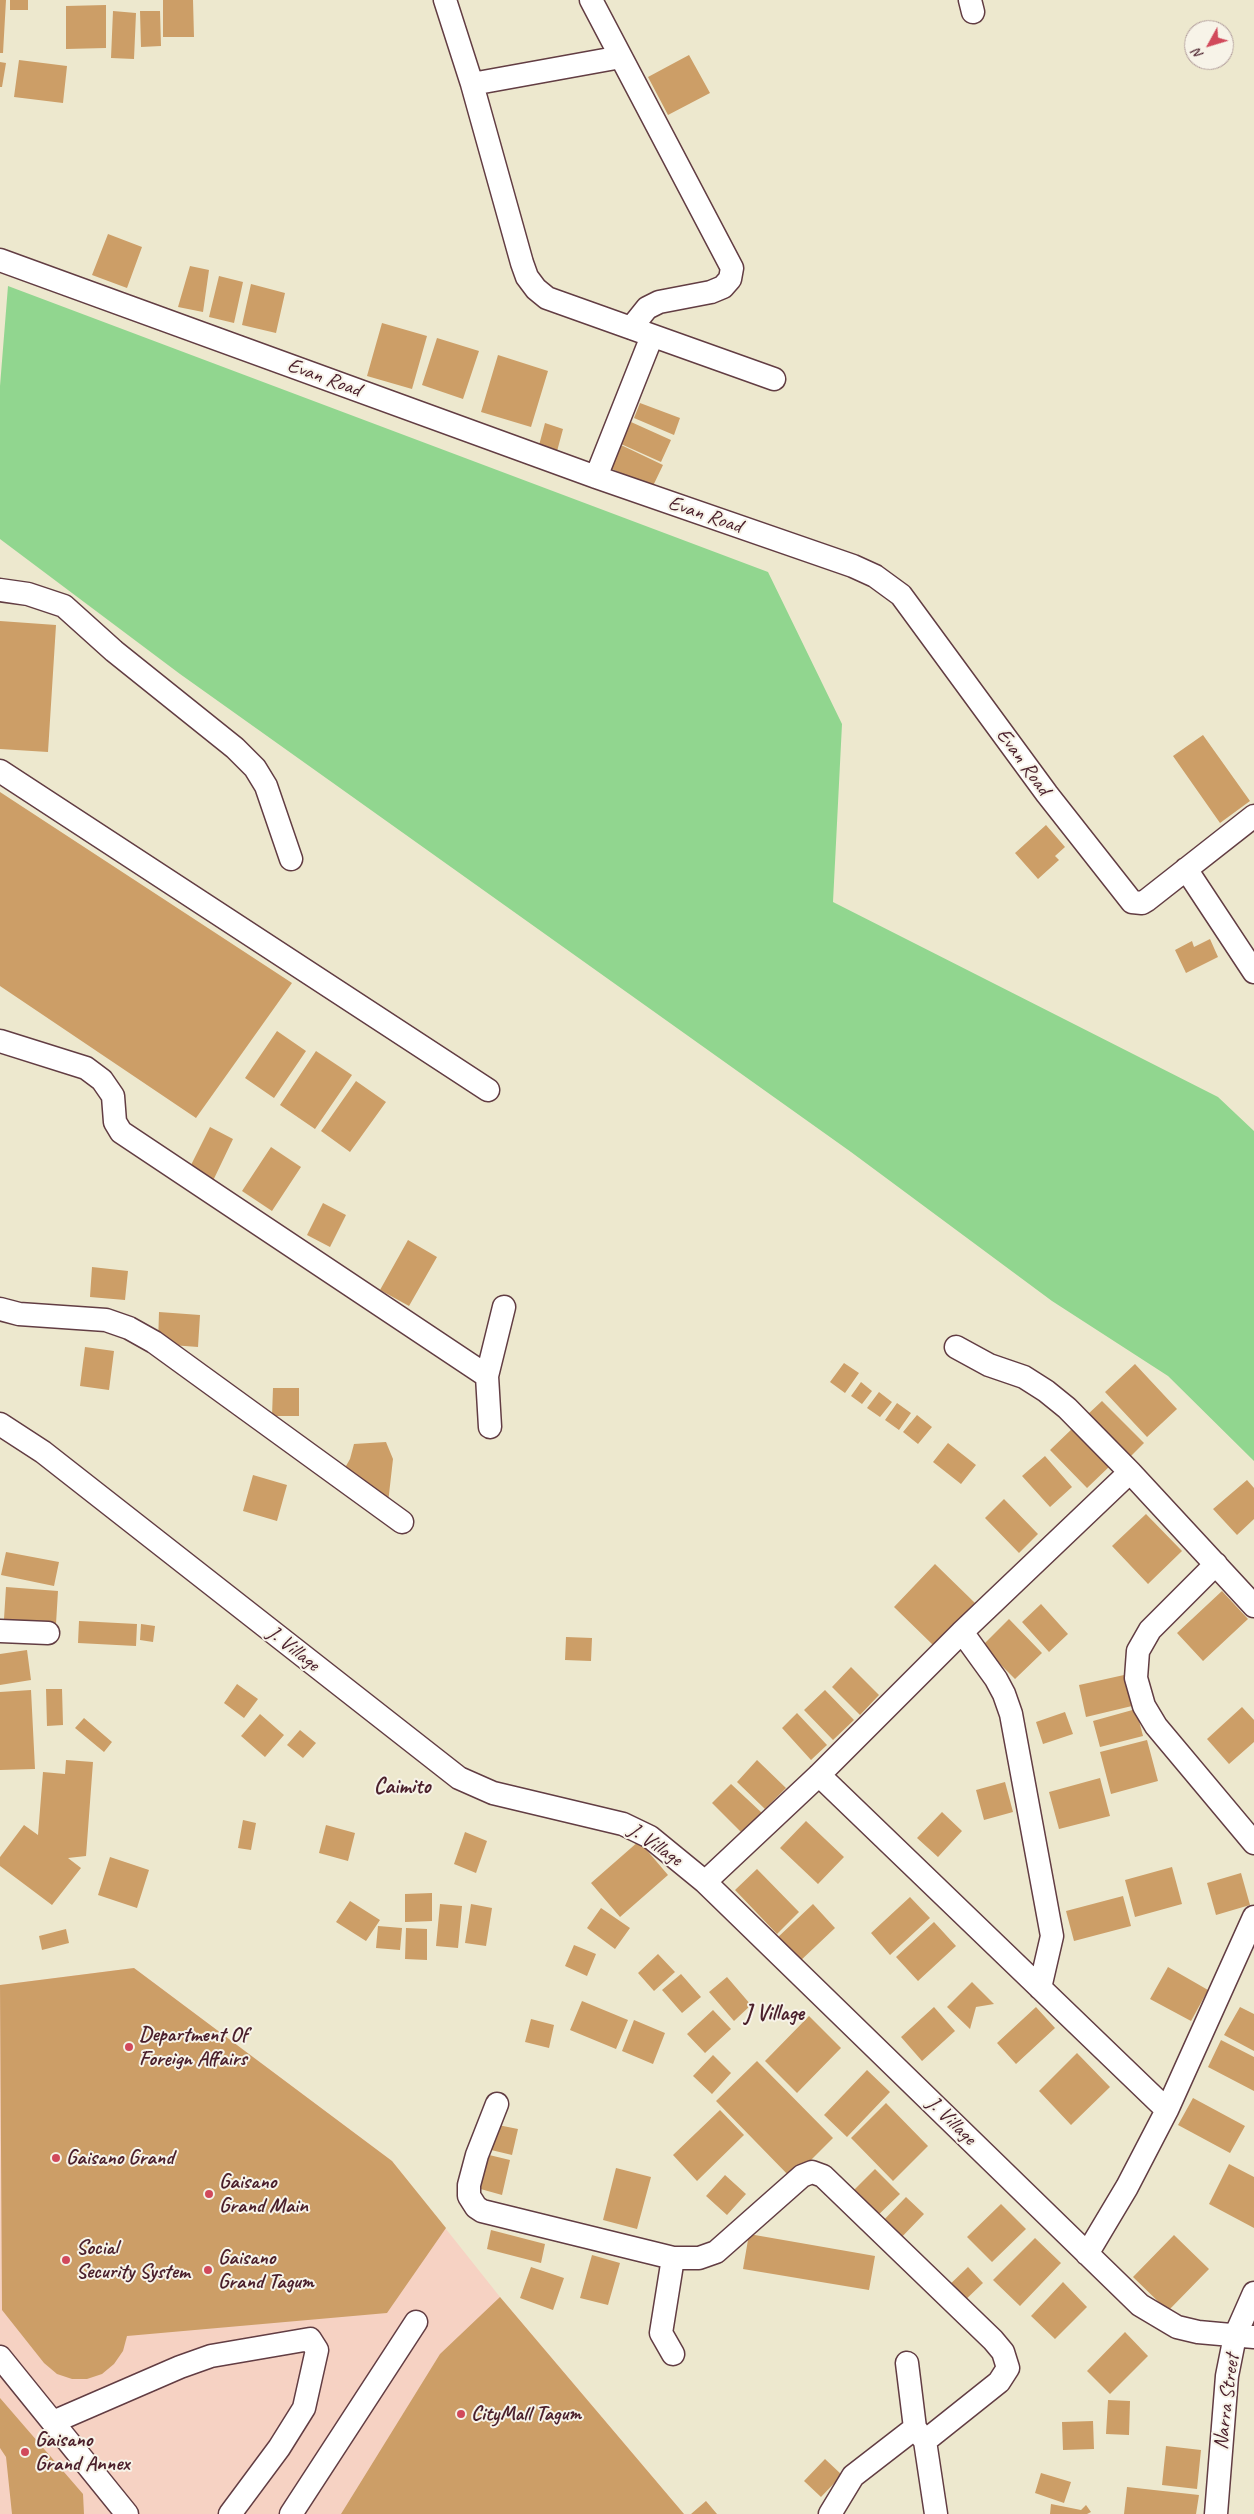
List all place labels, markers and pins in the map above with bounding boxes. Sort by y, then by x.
place label: Department Of Foreign Affairs [139,2022,248,2072]
marker: Department Of Foreign Affairs [123,2041,135,2053]
place label: Gaisano Grand [66,2145,174,2171]
marker: Gaisano Grand [50,2152,62,2164]
place label: Gaisano Grand Main [219,2169,308,2219]
marker: Gaisano Grand Main [203,2188,215,2200]
place label: Social Security System [76,2235,190,2285]
place label: Gaisano Grand Tagum [218,2245,314,2295]
marker: Social Security System [60,2254,72,2266]
marker: Gaisano Grand Tagum [202,2264,214,2276]
place label: CityMall Tagum [471,2401,581,2427]
marker: CityMall Tagum [455,2408,467,2420]
place label: Gaisano Grand Annex [35,2427,129,2477]
marker: Gaisano Grand Annex [19,2446,31,2458]

